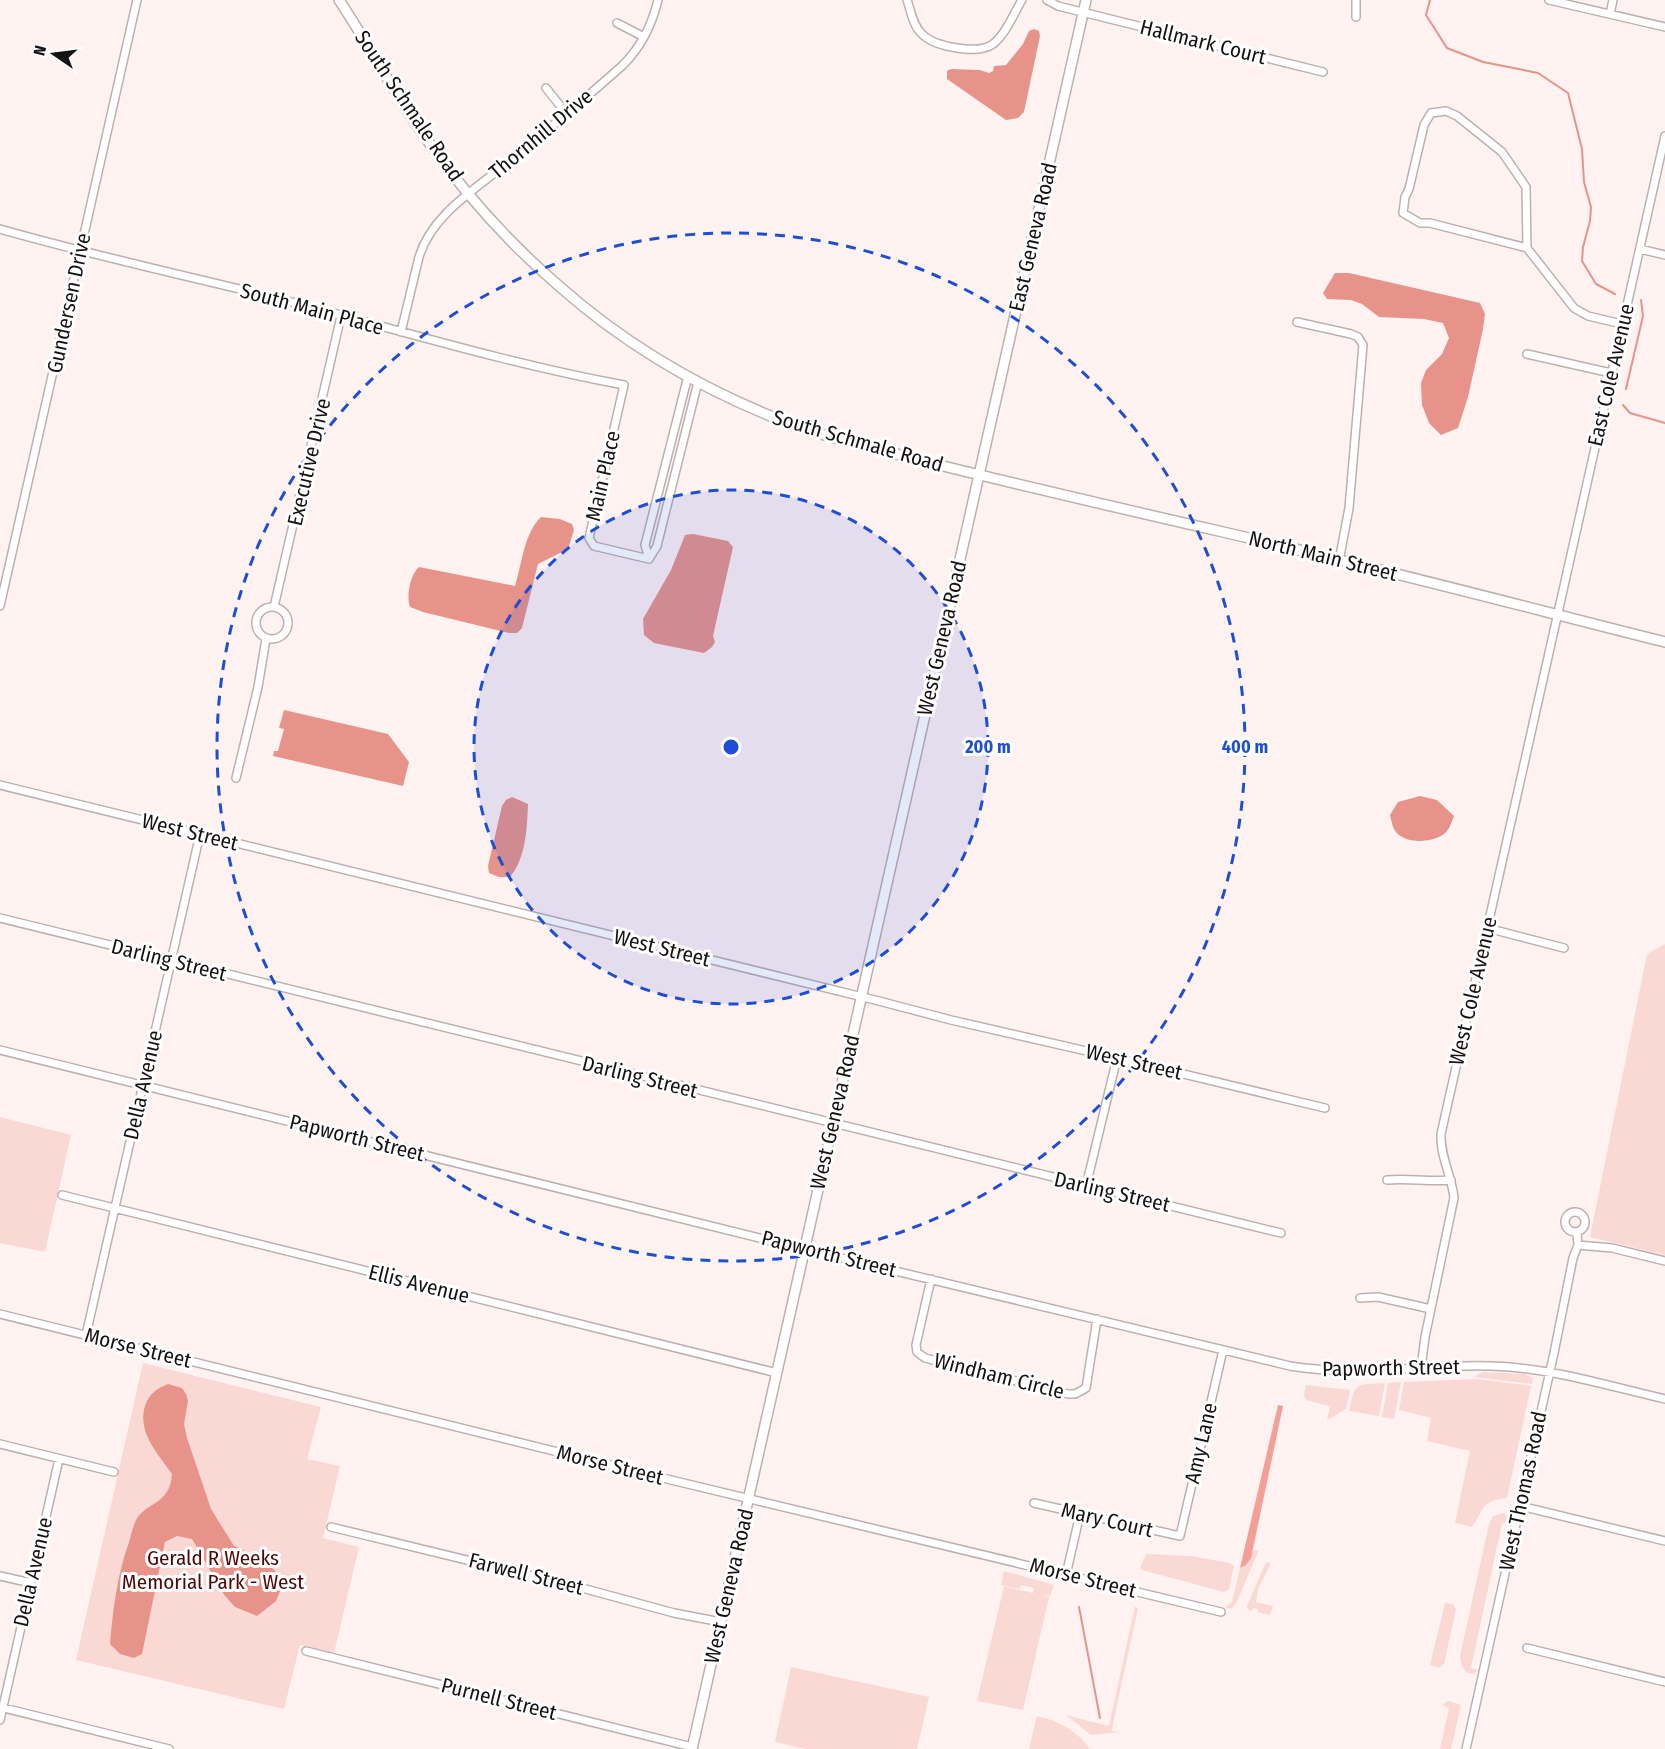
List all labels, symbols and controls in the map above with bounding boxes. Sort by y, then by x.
street label: Hallmark Court [1137,14,1269,70]
north arrow [24,24,84,84]
street label: South Schmale Road [349,26,469,186]
text: N [30,44,50,57]
street label: Thornhill Drive [484,83,598,185]
street label: East Geneva Road [1003,160,1063,314]
street label: Gundersen Drive [41,231,97,375]
street label: South Main Place [237,277,387,341]
street label: East Cole Avenue [1582,301,1640,449]
street label: Executive Drive [282,396,336,528]
street label: South Schmale Road [770,404,946,478]
street label: Main Place [580,428,626,524]
street label: North Main Street [1246,525,1400,587]
street label: West Geneva Road [912,558,972,718]
text: 200 m [964,736,1011,758]
text: 400 m [1222,736,1268,758]
centre of rings [721,737,741,757]
street label: West Street [139,807,241,857]
street label: West Cole Avenue [1443,914,1503,1068]
street label: West Street [611,923,713,973]
street label: Darling Street [109,933,229,987]
street label: Della Avenue [118,1028,168,1142]
street label: West Geneva Road [805,1032,865,1192]
street label: West Street [1083,1038,1185,1086]
street label: Darling Street [580,1050,700,1104]
street label: Papworth Street [287,1109,427,1167]
street label: Darling Street [1052,1166,1173,1218]
street label: Papworth Street [759,1225,899,1283]
street label: Ellis Avenue [366,1259,472,1309]
street label: Morse Street [82,1322,194,1374]
street label: Windham Circle [931,1347,1067,1405]
street label: Papworth Street [1322,1354,1460,1382]
street label: Amy Lane [1179,1400,1223,1486]
street label: West Thomas Road [1493,1409,1553,1573]
street label: Morse Street [554,1439,666,1491]
street label: Mary Court [1059,1497,1156,1543]
street label: West Geneva Road [699,1506,759,1666]
street label: Della Avenue [8,1515,58,1629]
park label: Gerald R Weeks Memorial Park - West [122,1545,304,1595]
street label: Farwell Street [466,1547,586,1601]
street label: Morse Street [1027,1552,1139,1604]
street label: Purnell Street [439,1672,559,1726]

